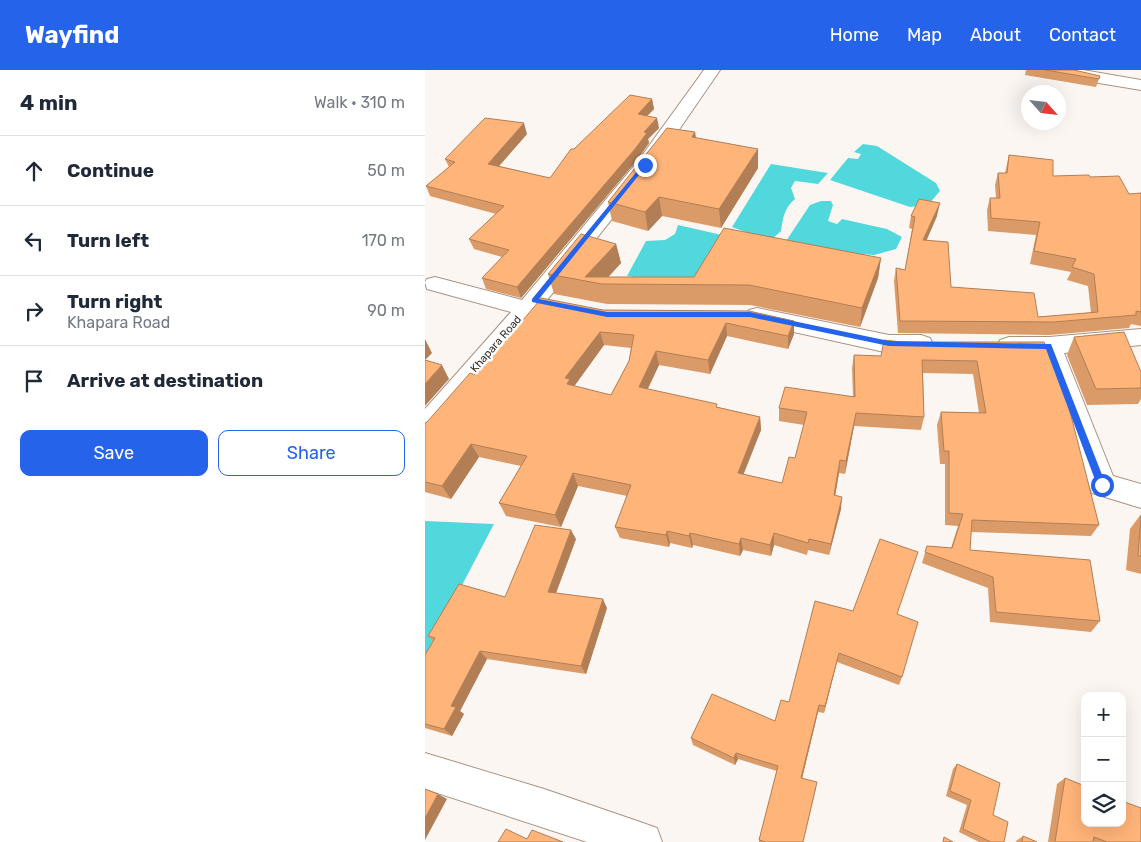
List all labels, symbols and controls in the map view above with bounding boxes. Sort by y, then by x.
text: Wayfind [25,21,119,49]
text: Home [830,24,879,46]
text: Map [907,24,942,46]
text: About [970,24,1021,46]
text: Contact [1049,24,1116,46]
north arrow [1021,85,1066,130]
text: 4 min [20,90,78,115]
text: Walk · 310 m [314,93,405,112]
route end [634,154,657,177]
icon: ahead [20,157,48,185]
text: Continue [67,159,154,182]
text: 50 m [367,161,405,180]
icon: left [20,227,48,255]
text: Turn left [67,229,149,252]
text: 170 m [362,231,405,250]
text: Turn right [67,290,162,313]
icon: right [20,297,48,325]
text: 90 m [367,301,405,320]
text: Khapara Road [67,313,170,332]
street label: Khapara Road [468,313,524,375]
icon: arrive [20,367,48,395]
text: Arrive at destination [67,369,263,392]
button: Save [20,430,208,476]
button: Share [218,430,405,476]
route start [1091,474,1114,497]
map controls [1081,692,1126,827]
button: + [1081,692,1126,737]
button: − [1081,737,1126,782]
button: layers [1081,782,1126,827]

